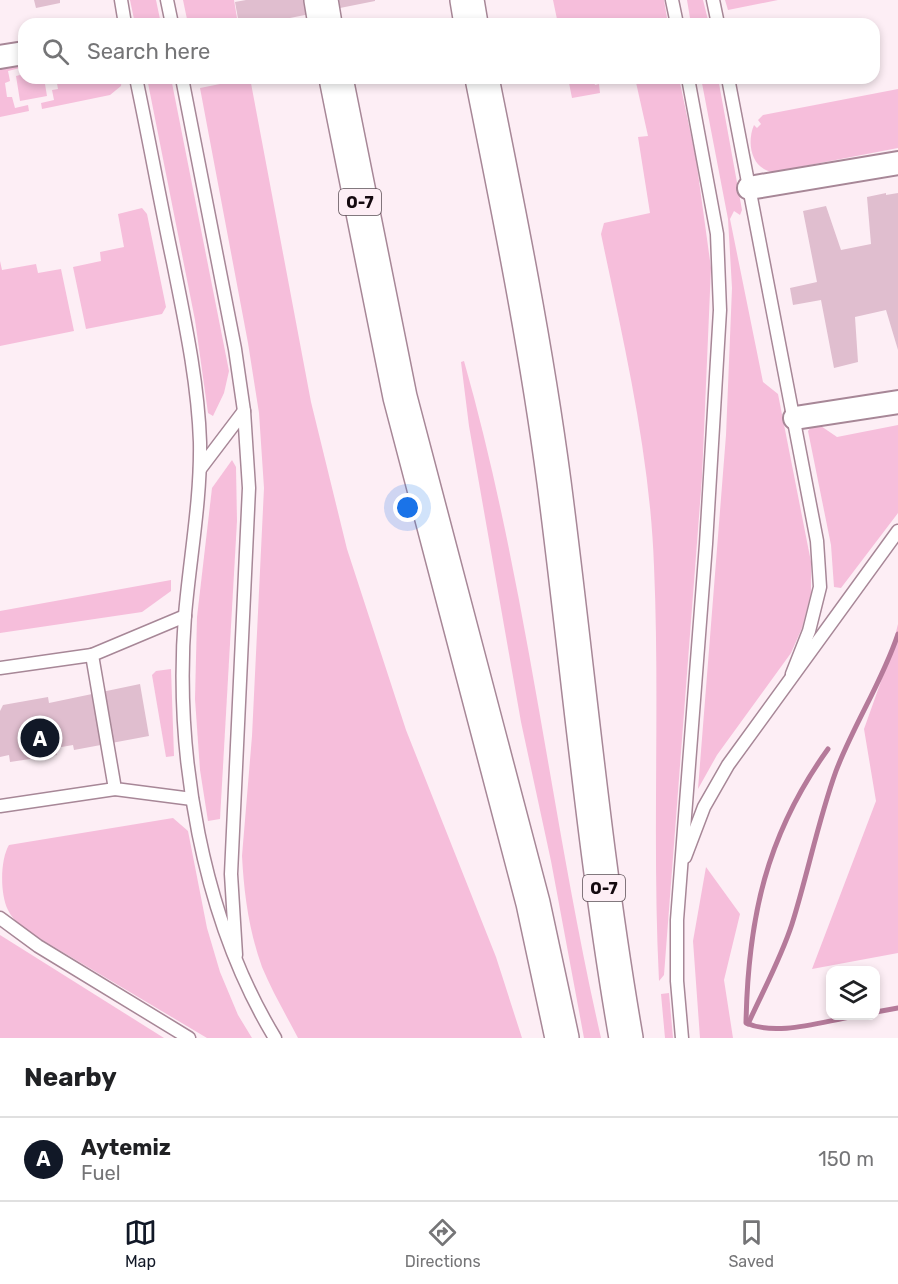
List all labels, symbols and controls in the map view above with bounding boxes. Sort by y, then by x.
search box [18,18,880,84]
icon: search [39,35,72,68]
text: Search here [87,38,210,65]
road number: O-7 [339,189,381,215]
your location [393,493,422,522]
pin: A [20,716,60,760]
road number: O-7 [583,875,625,901]
map controls [826,966,880,1020]
button: layers [826,966,880,1020]
text: Nearby [24,1062,117,1093]
text: Aytemiz [81,1134,171,1161]
text: A [36,1147,51,1171]
text: 150 m [818,1147,874,1171]
text: Fuel [81,1161,121,1185]
tab: Map [124,1216,157,1271]
tab: Directions [405,1216,481,1271]
tab: Saved [728,1216,774,1271]

